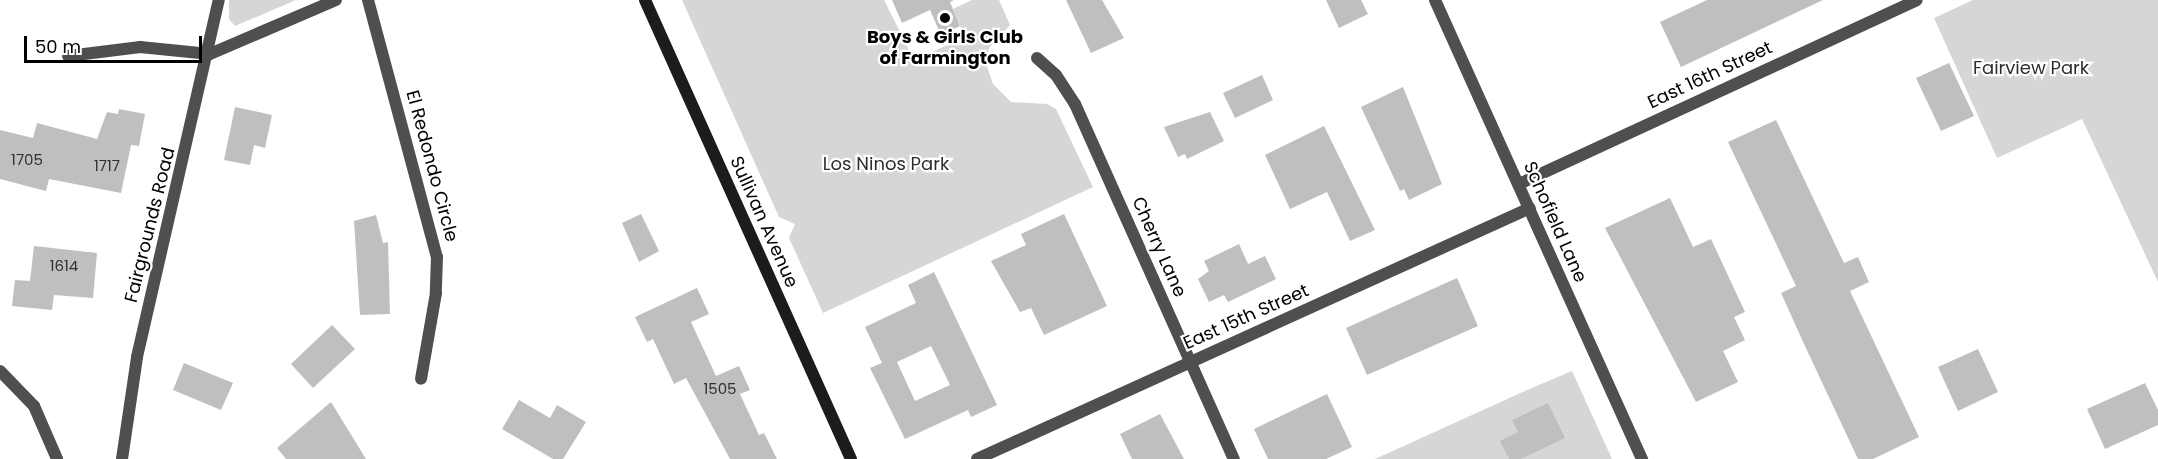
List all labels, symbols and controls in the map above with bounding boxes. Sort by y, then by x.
marker: Boys & Girls Club of Farmington [938,11,952,25]
scale bar [27,24,206,62]
place label: Boys & Girls Club of Farmington [867,27,1023,70]
text: 50 m [35,34,81,59]
street label: East 16th Street [1644,37,1776,113]
park label: Fairview Park [1973,57,2089,79]
street label: El Redondo Circle [401,88,463,244]
street label: Fairgrounds Road [120,145,180,305]
house number: 1705 [11,151,43,169]
street label: Sullivan Avenue [725,153,803,291]
park label: Los Ninos Park [823,153,949,175]
house number: 1717 [94,157,120,175]
street label: Schofield Lane [1519,158,1591,286]
street label: Cherry Lane [1127,193,1191,301]
house number: 1614 [50,257,78,275]
street label: East 15th Street [1180,280,1312,354]
house number: 1505 [703,380,737,398]

